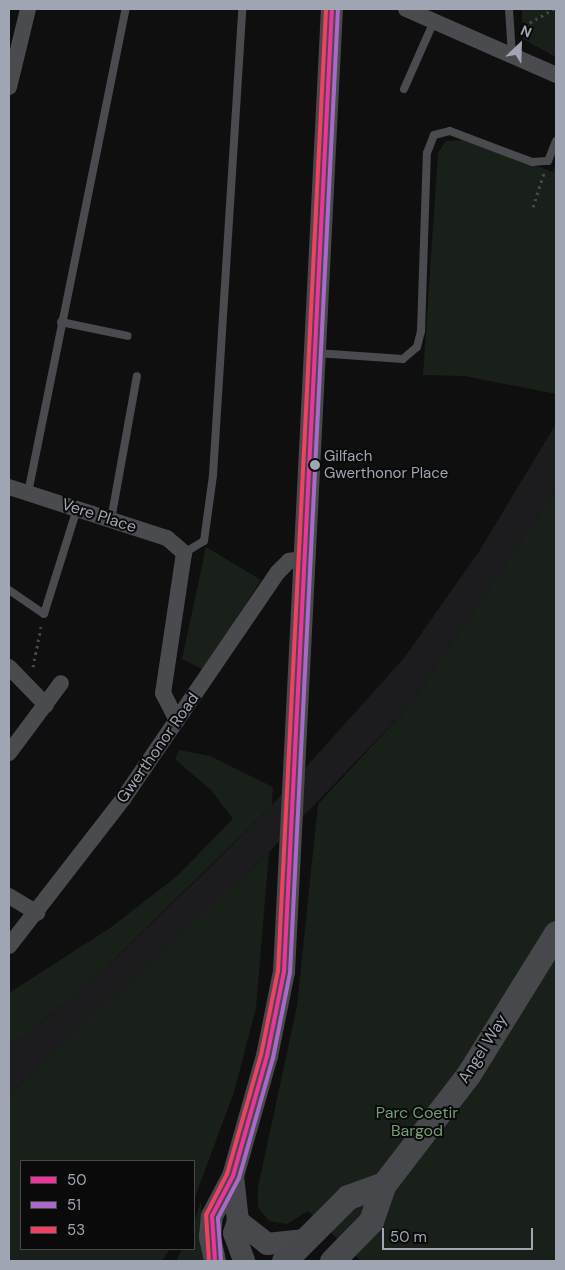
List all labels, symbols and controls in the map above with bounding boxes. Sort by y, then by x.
north arrow [495,20,545,70]
text: N [518,21,534,42]
place label: Gilfach Gwerthonor Place [324,447,448,482]
marker: Gilfach Gwerthonor Place [310,460,320,470]
street label: Vere Place [59,495,139,537]
street label: Gwerthonor Road [113,689,203,807]
street label: Angel Way [454,1011,512,1087]
park label: Parc Coetir Bargod [376,1103,458,1141]
legend [20,1160,195,1250]
text: 50 [67,1170,86,1190]
text: 51 [67,1195,81,1215]
scale bar [385,1218,536,1250]
text: 53 [67,1220,85,1240]
text: 50 m [390,1227,427,1247]

